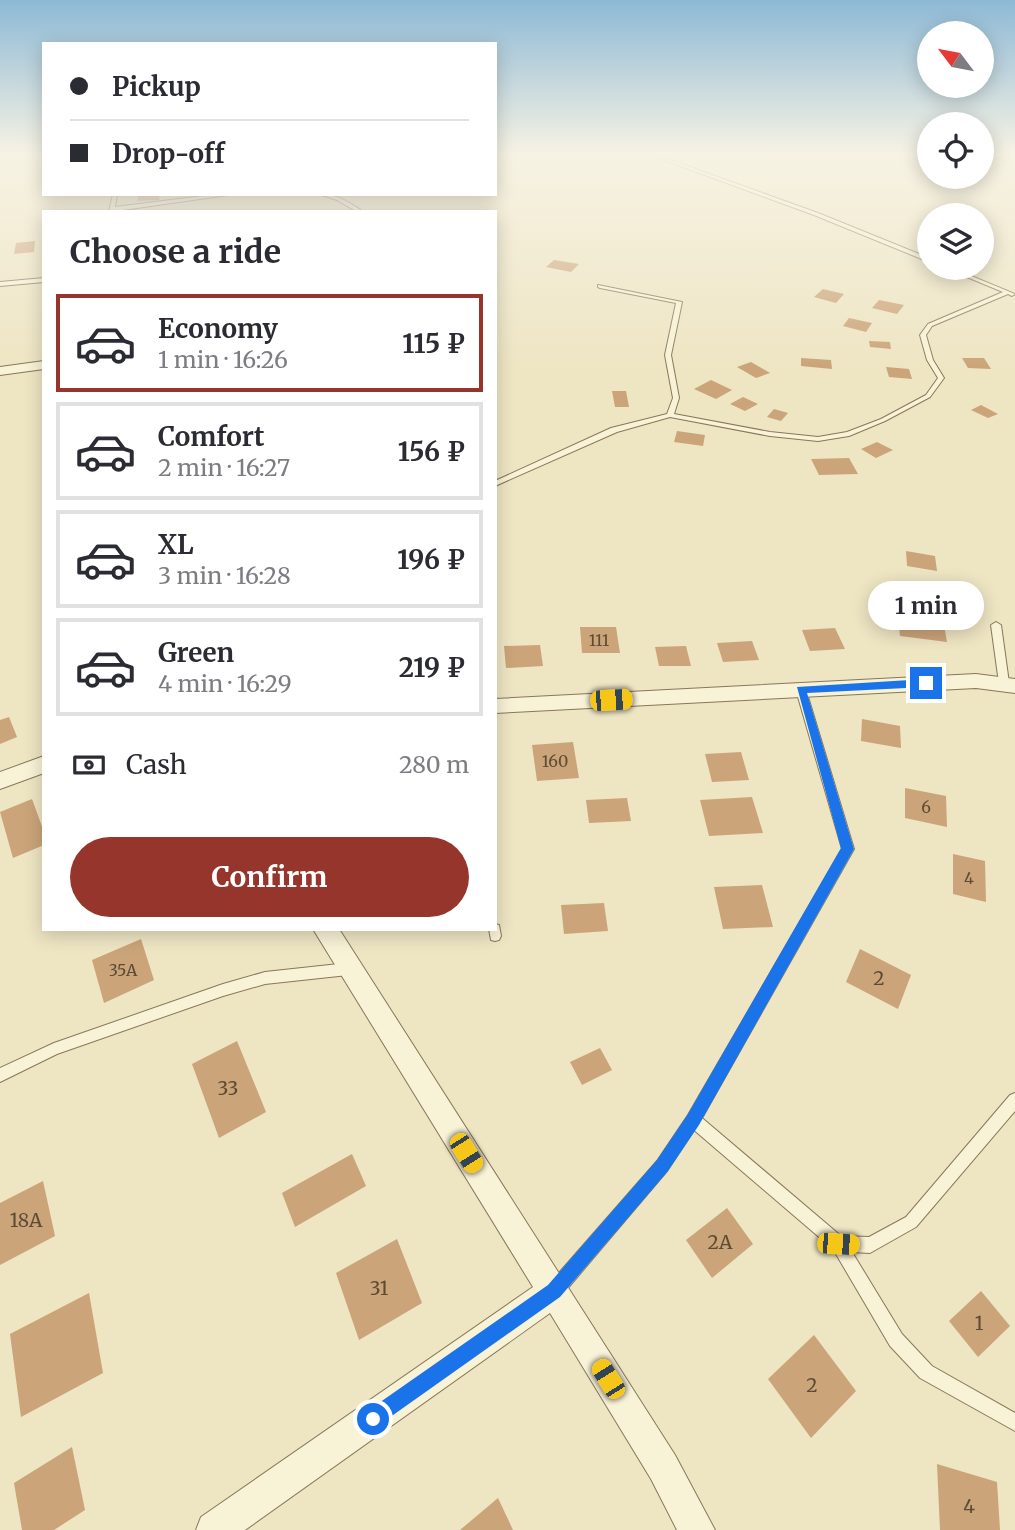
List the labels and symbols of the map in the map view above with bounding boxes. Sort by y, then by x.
north arrow [917,21,994,98]
callout: 1 min [868,582,984,630]
house number: 111 [589,630,609,650]
route end [910,667,942,699]
car [590,688,633,712]
house number: 160 [542,751,568,771]
house number: 6 [921,797,931,817]
house number: 4 [964,868,974,888]
house number: 35А [109,960,138,980]
house number: 2 [873,966,885,990]
house number: 33 [218,1076,238,1100]
car [446,1130,487,1176]
house number: 18А [10,1208,43,1232]
house number: 2А [708,1230,733,1254]
car [817,1232,860,1256]
house number: 31 [370,1276,389,1300]
house number: 1 [975,1311,984,1335]
car [588,1356,629,1402]
house number: 2 [806,1373,818,1397]
route start [357,1403,389,1435]
house number: 4 [963,1494,975,1518]

